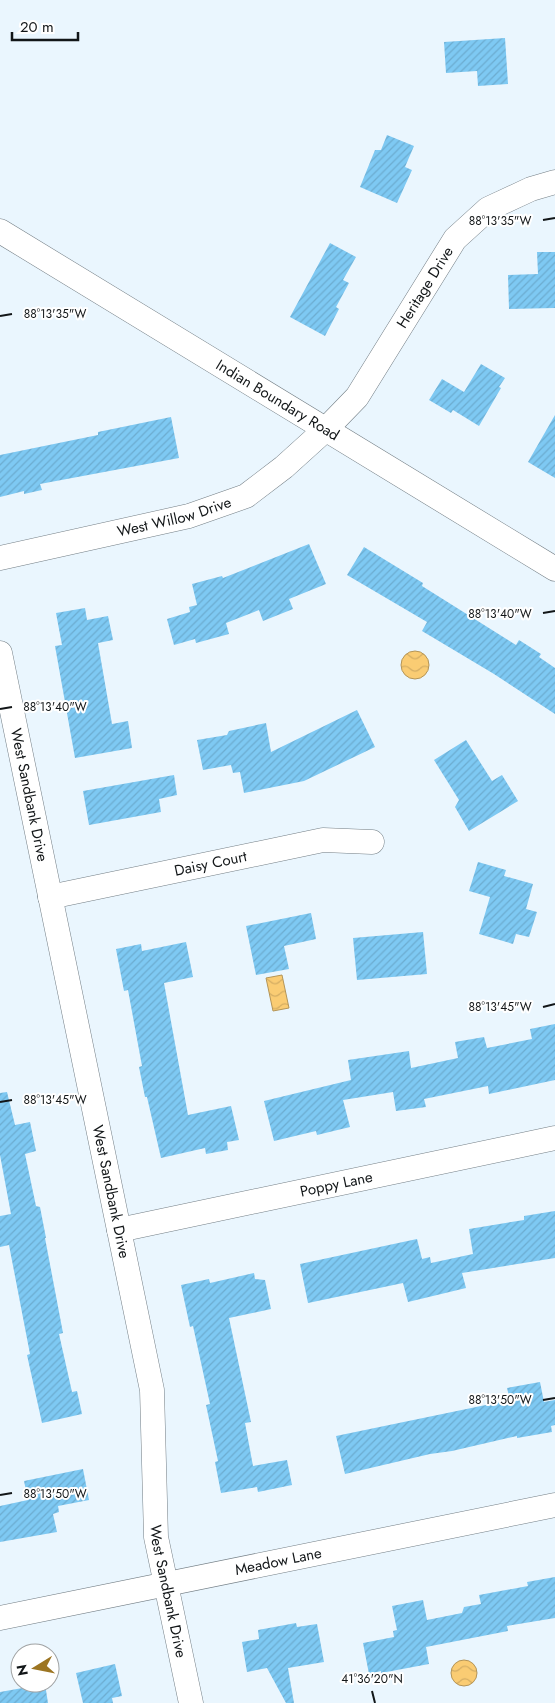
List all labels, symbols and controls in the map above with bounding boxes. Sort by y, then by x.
scale bar [12,10,79,42]
text: 20 m [20,16,54,38]
text: 88°13'35"W [469,212,531,230]
street label: Heritage Drive [391,242,459,333]
text: 88°13'35"W [24,305,86,323]
street label: Indian Boundary Road [212,354,343,446]
street label: West Willow Drive [115,491,234,543]
text: 88°13'40"W [468,605,532,623]
text: 88°13'40"W [23,698,87,716]
street label: West Sandbank Drive [5,726,54,864]
street label: Daisy Court [172,845,249,882]
text: 88°13'45"W [468,998,532,1016]
text: 88°13'45"W [23,1091,87,1109]
street label: West Sandbank Drive [87,1123,136,1261]
street label: Poppy Lane [298,1166,375,1203]
text: 88°13'50"W [468,1391,532,1409]
text: 88°13'50"W [23,1485,87,1503]
street label: West Sandbank Drive [145,1524,192,1660]
street label: Meadow Lane [233,1542,324,1581]
north arrow [10,1643,60,1693]
text: N [11,1663,33,1677]
text: 41°36'20"N [341,1670,403,1688]

